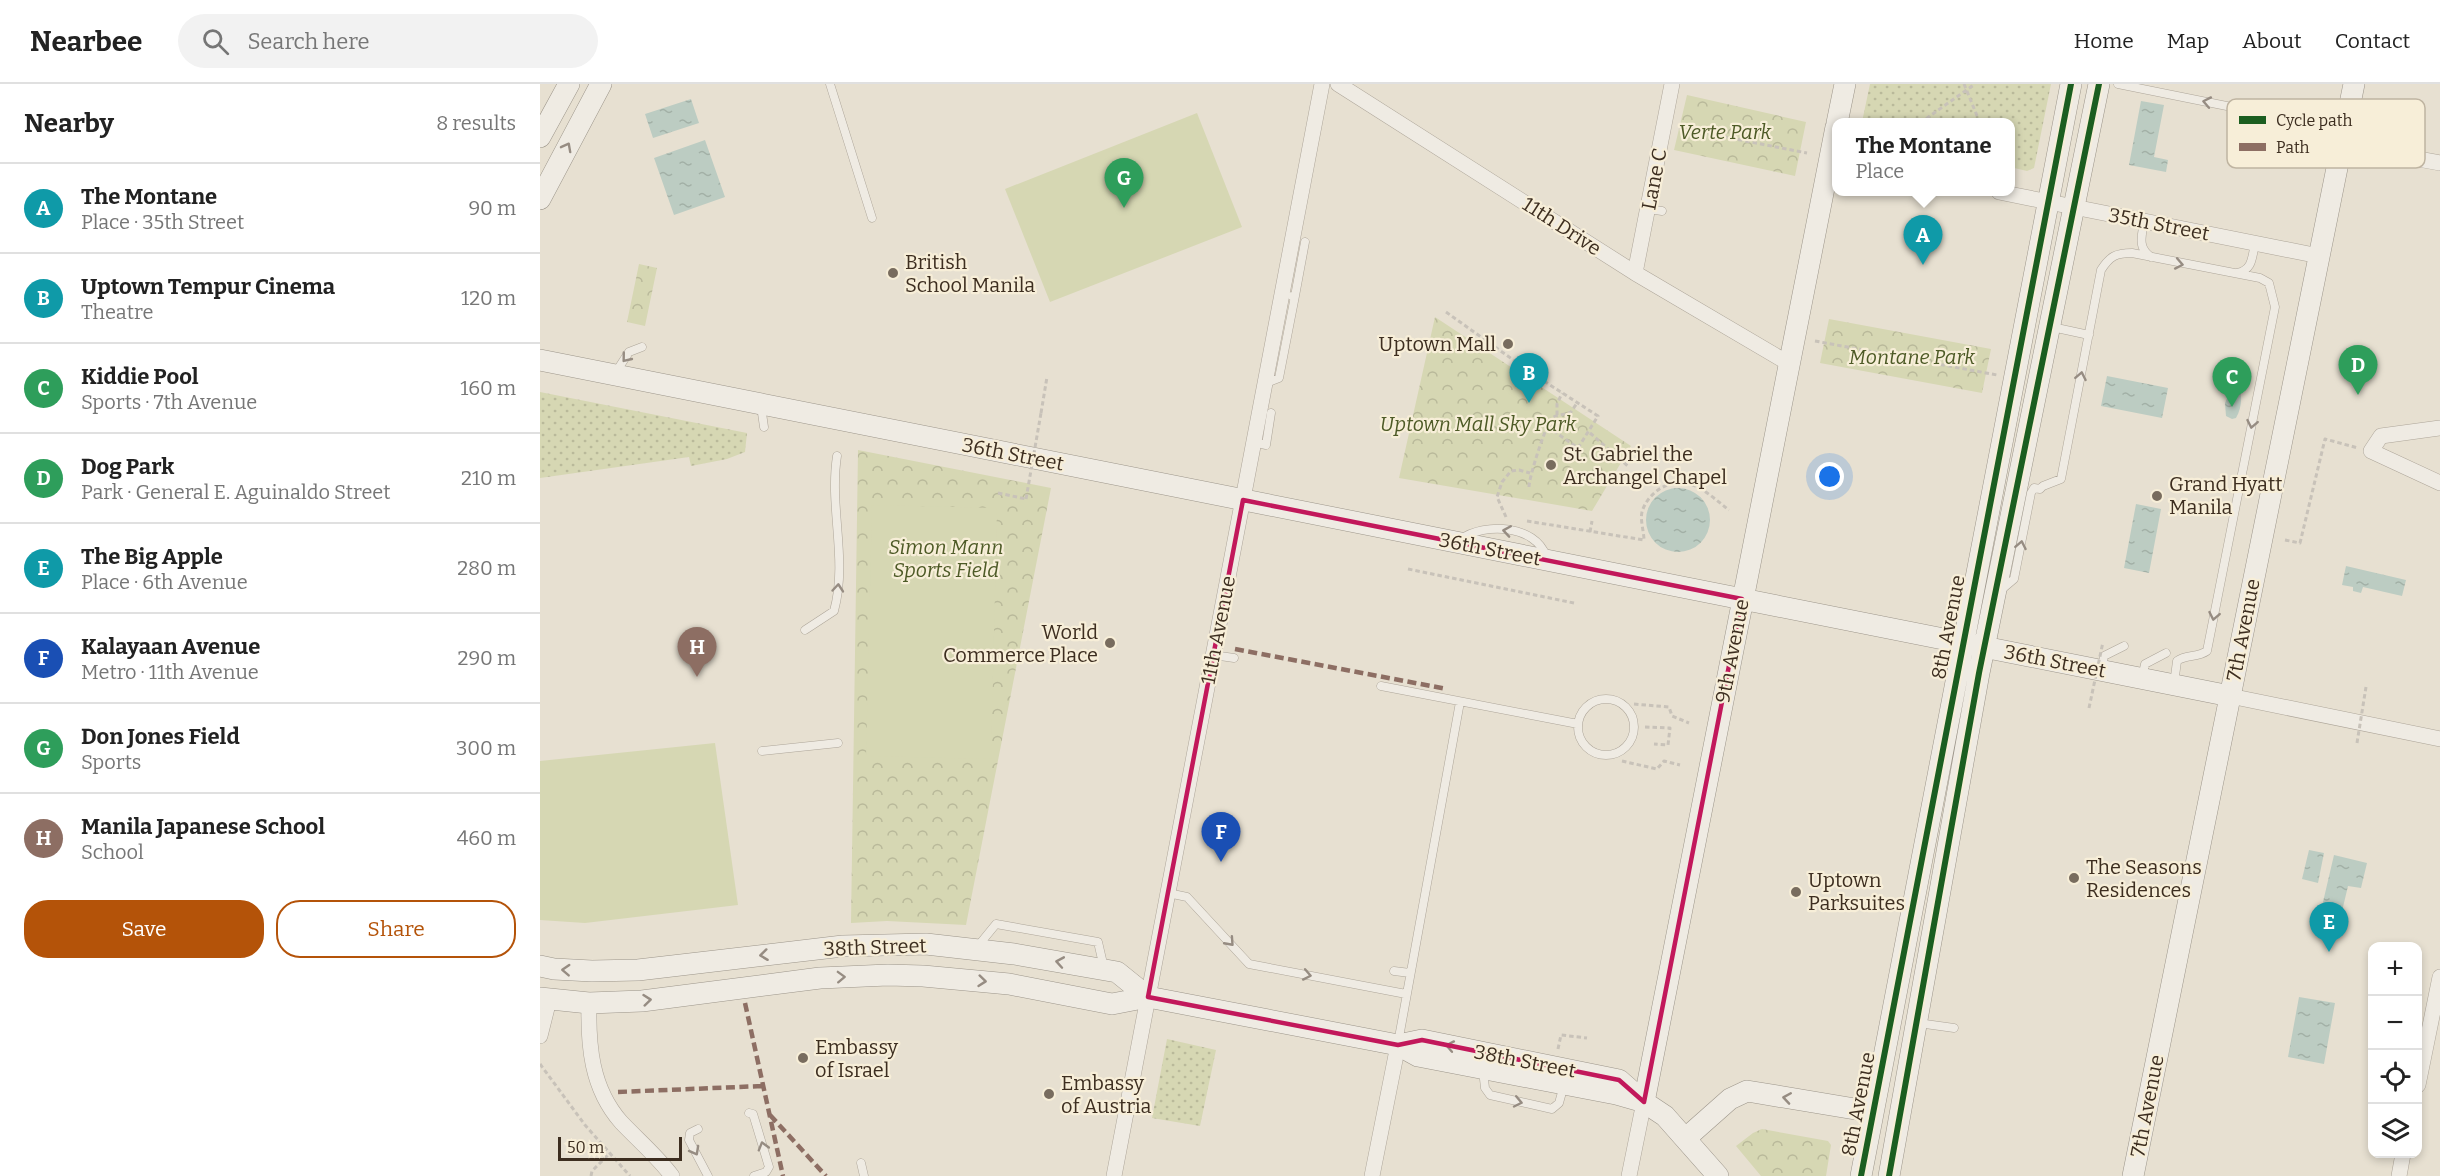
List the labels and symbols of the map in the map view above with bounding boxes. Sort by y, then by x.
one-way arrow [2202,96,2212,109]
legend [2227,99,2425,168]
text: Cycle path [2276,111,2352,130]
park label: Verte Park [1679,120,1772,144]
text: Path [2276,138,2310,157]
one-way arrow [560,143,571,153]
street label: Lane C [1636,146,1672,212]
pin: G [1104,158,1144,208]
street label: 11th Drive [1518,192,1606,260]
street label: 35th Street [2107,202,2211,246]
pin: A [1904,216,1942,265]
place label: British School Manila [905,250,1035,297]
one-way arrow [2174,257,2184,270]
marker: British School Manila [886,266,900,280]
place label: Uptown Mall [1379,332,1496,356]
marker: Uptown Mall [1501,337,1515,351]
park label: Montane Park [1849,345,1975,369]
pin: D [2338,346,2378,395]
one-way arrow [622,351,633,362]
pin: B [1510,354,1548,403]
pin: C [2212,358,2252,407]
one-way arrow [2074,372,2087,382]
park label: Uptown Mall Sky Park [1380,412,1576,436]
one-way arrow [2246,419,2259,429]
street label: 36th Street [960,432,1066,476]
place label: St. Gabriel the Archangel Chapel [1563,442,1727,489]
marker: St. Gabriel the Archangel Chapel [1544,458,1558,472]
your location [1815,462,1844,491]
place label: Grand Hyatt Manila [2169,472,2282,519]
marker: Grand Hyatt Manila [2150,489,2164,503]
one-way arrow [1502,525,1512,537]
street label: 36th Street [1437,527,1543,571]
park label: Simon Mann Sports Field [889,535,1003,582]
one-way arrow [2013,541,2026,551]
street label: 8th Avenue [1926,573,1970,681]
street label: 11th Avenue [1196,574,1240,686]
street label: 7th Avenue [2221,577,2265,683]
one-way arrow [831,583,844,592]
street label: 9th Avenue [1710,597,1754,705]
one-way arrow [2208,610,2221,620]
place label: World Commerce Place [943,620,1098,667]
pin: H [678,628,716,677]
marker: World Commerce Place [1103,636,1117,650]
street label: 36th Street [2002,639,2108,683]
pin: F [1202,812,1240,862]
place label: The Seasons Residences [2086,855,2202,902]
place label: Uptown Parksuites [1808,868,1905,915]
marker: The Seasons Residences [2067,871,2081,885]
marker: Uptown Parksuites [1789,885,1803,899]
pin: E [2310,902,2348,952]
street label: 38th Street [823,933,927,961]
one-way arrow [1223,935,1234,946]
one-way arrow [760,948,769,961]
one-way arrow [1055,956,1065,969]
one-way arrow [561,963,570,976]
one-way arrow [1302,968,1312,981]
one-way arrow [836,971,845,984]
one-way arrow [977,974,986,987]
one-way arrow [643,994,652,1007]
place label: Embassy of Israel [815,1035,899,1082]
street label: 38th Street [1472,1039,1578,1083]
one-way arrow [1446,1040,1456,1053]
street label: 8th Avenue [1836,1050,1880,1158]
marker: Embassy of Israel [796,1051,810,1065]
street label: 7th Avenue [2125,1053,2169,1159]
place label: Embassy of Austria [1061,1071,1152,1118]
marker: Embassy of Austria [1042,1087,1056,1101]
one-way arrow [1783,1092,1792,1104]
one-way arrow [1513,1095,1523,1108]
scale bar [558,1134,682,1162]
one-way arrow [758,1141,770,1152]
one-way arrow [688,1145,699,1155]

